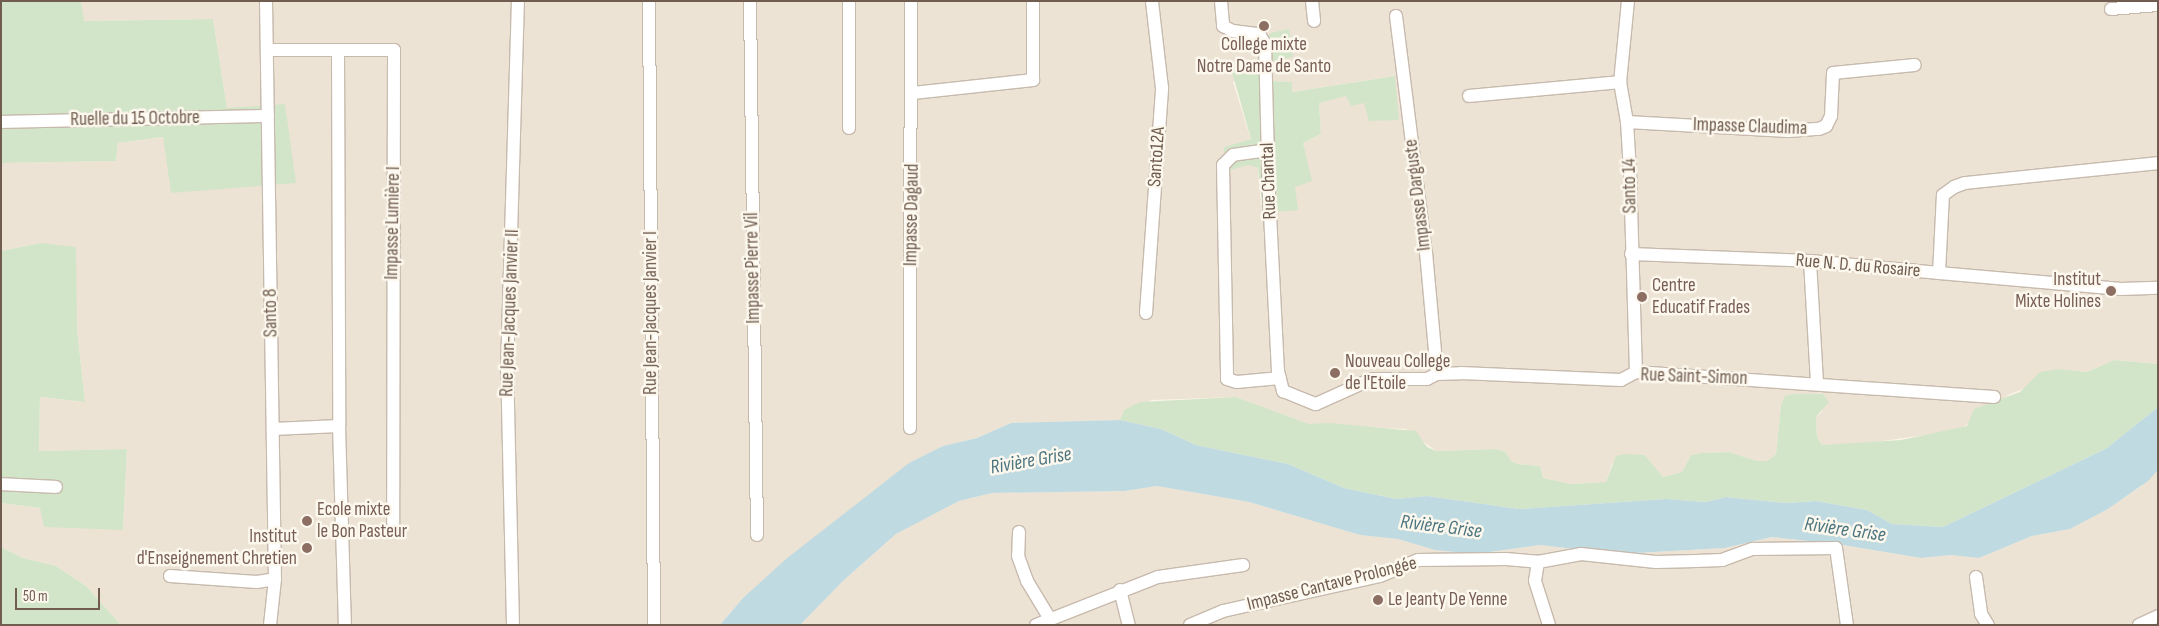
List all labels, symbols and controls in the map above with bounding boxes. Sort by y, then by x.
marker: College mixte Notre Dame de Santo [1258,20,1270,32]
place label: College mixte Notre Dame de Santo [1197,34,1331,78]
street label: Ruelle du 15 Octobre [70,106,200,132]
street label: Impasse Claudima [1693,114,1807,140]
street label: Santo12A [1144,126,1170,188]
street label: Impasse Darguste [1400,138,1436,252]
street label: Rue Chantal [1256,142,1282,220]
street label: Santo 14 [1618,158,1642,214]
street label: Impasse Dagaud [900,164,924,266]
street label: Impasse Lumière I [381,166,405,280]
street label: Impasse Pierre Vil [741,212,765,324]
street label: Rue Jean-Jacques Janvier II [496,229,524,397]
street label: Rue Jean-Jacques Janvier I [640,231,662,395]
street label: Rue N. D. du Rosaire [1795,249,1921,283]
place label: Institut Mixte Holines [2015,269,2101,313]
place label: Centre Educatif Frades [1652,275,1750,319]
marker: Institut Mixte Holines [2105,285,2117,297]
street label: Santo 8 [259,289,283,337]
marker: Centre Educatif Frades [1636,291,1648,303]
place label: Nouveau College de l'Etoile [1345,351,1450,395]
street label: Rue Saint-Simon [1640,364,1748,390]
marker: Nouveau College de l'Etoile [1329,367,1341,379]
water label: Rivière Grise [989,442,1073,480]
place label: Ecole mixte le Bon Pasteur [317,499,407,543]
water label: Rivière Grise [1399,510,1483,544]
water label: Rivière Grise [1803,512,1887,548]
marker: Ecole mixte le Bon Pasteur [301,515,313,527]
place label: Institut d'Enseignement Chretien [137,526,297,570]
marker: Institut d'Enseignement Chretien [301,542,313,554]
street label: Impasse Cantave Prolongée [1245,552,1419,616]
scale bar [18,578,102,610]
text: 50 m [23,587,48,606]
place label: Le Jeanty De Yenne [1388,589,1507,611]
marker: Le Jeanty De Yenne [1372,594,1384,606]

